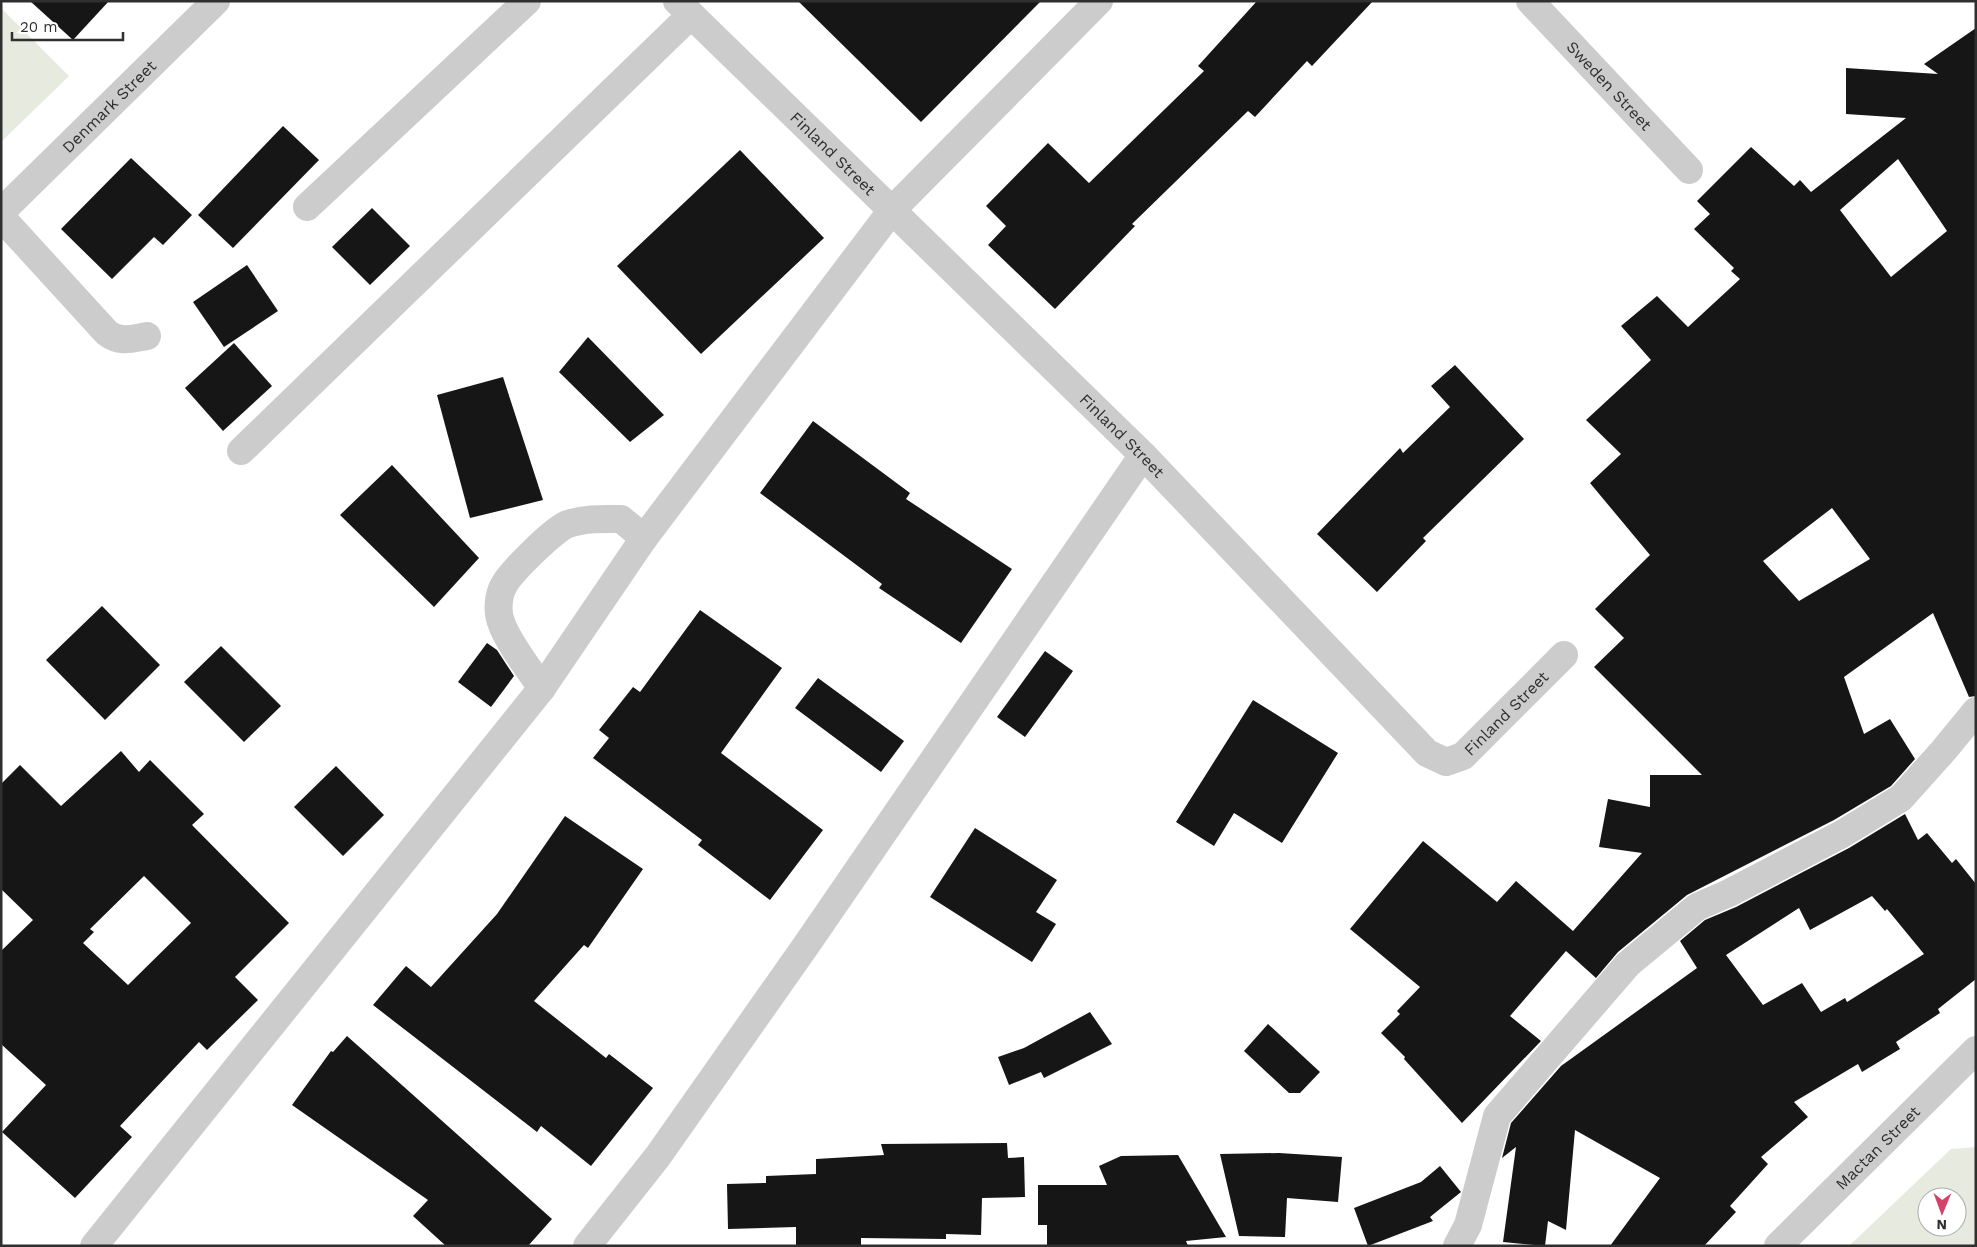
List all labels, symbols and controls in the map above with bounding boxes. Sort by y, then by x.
scale bar [12,10,124,42]
text: 20 m [20,18,58,36]
street label: Sweden Street [1563,37,1656,135]
street label: Denmark Street [58,56,160,157]
street label: Finland Street [786,108,880,199]
street label: Finland Street [1076,390,1168,482]
street label: Finland Street [1460,667,1553,760]
street label: Mactan Street [1832,1102,1924,1194]
north arrow [1917,1187,1967,1237]
text: N [1936,1217,1947,1233]

